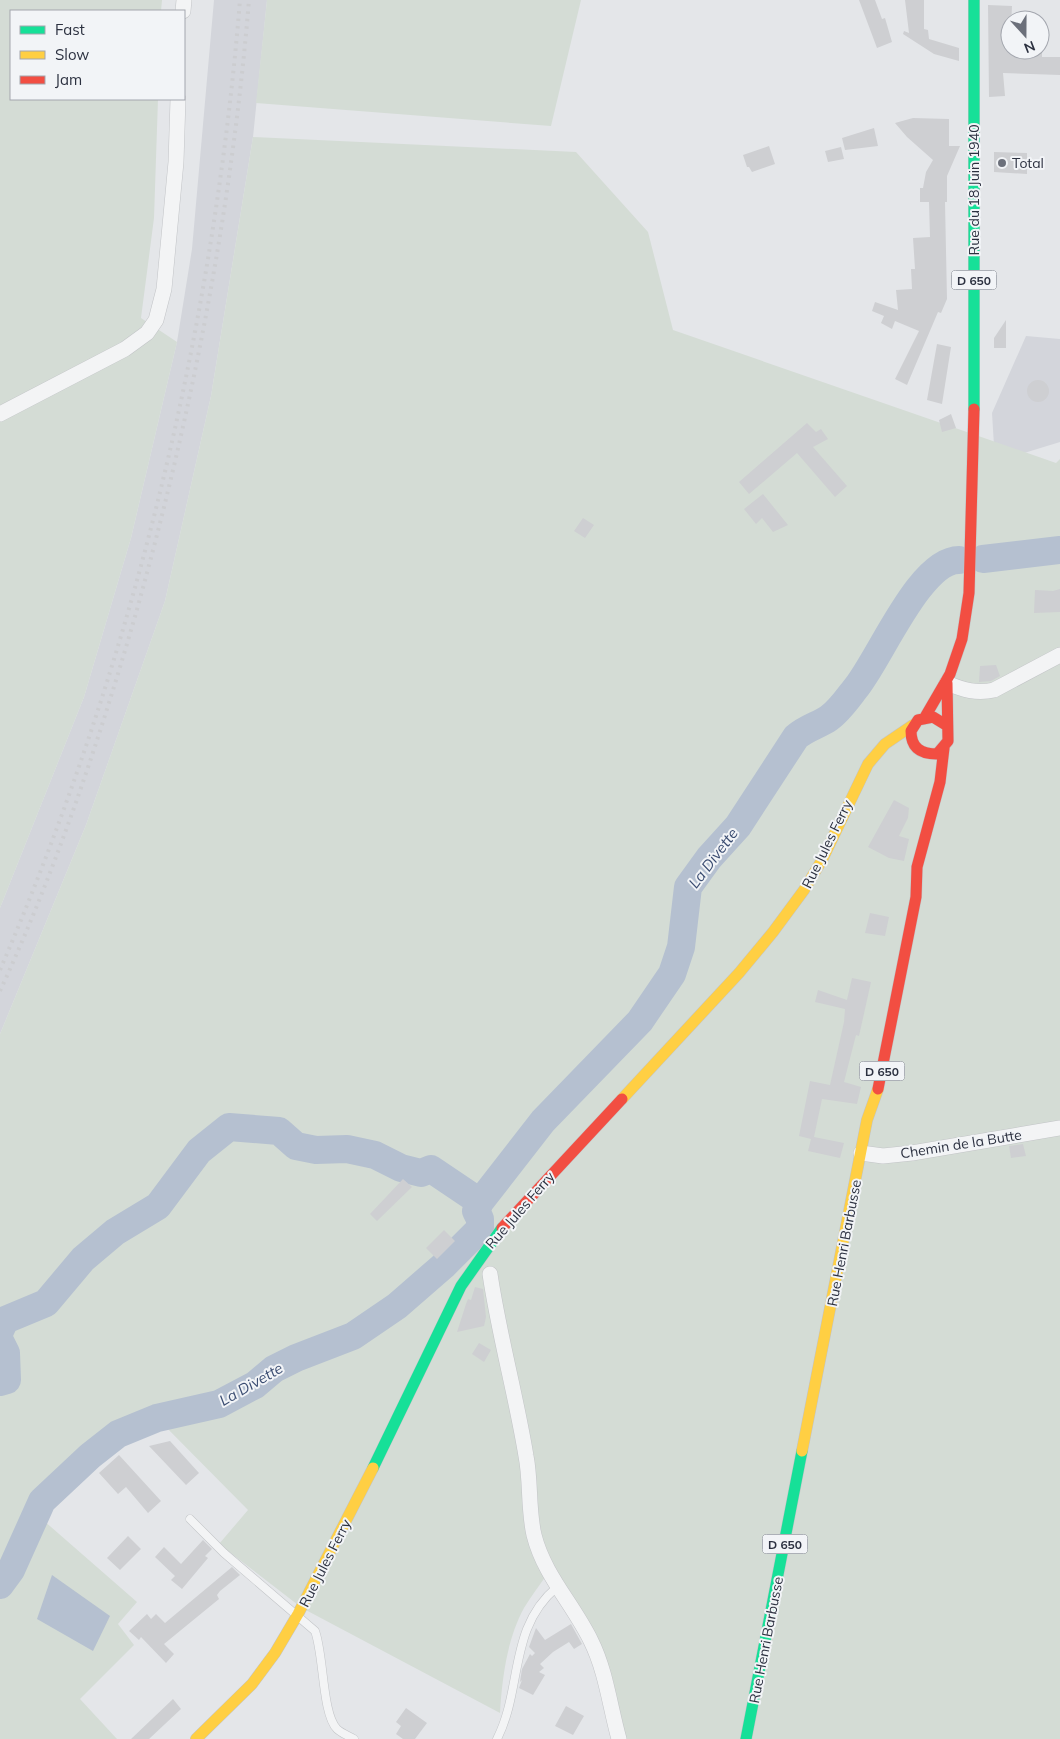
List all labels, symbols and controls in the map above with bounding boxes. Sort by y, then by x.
legend [10,10,185,100]
north arrow [1000,10,1050,60]
text: Fast [55,20,85,39]
text: N [1021,37,1038,57]
text: Slow [55,45,89,64]
text: Jam [55,70,82,89]
street label: Rue du 18 Juin 1940 [965,124,983,256]
place label: Total [1012,154,1044,172]
marker: Total [996,157,1008,169]
road number: D 650 [952,270,996,290]
street label: Rue Jules Ferry [798,796,856,891]
water label: La Divette [684,824,742,892]
road number: D 650 [860,1062,904,1080]
street label: Chemin de la Butte [899,1126,1023,1162]
street label: Rue Jules Ferry [482,1167,559,1252]
street label: Rue Henri Barbusse [823,1178,865,1308]
water label: La Divette [216,1358,286,1410]
street label: Rue Jules Ferry [295,1515,355,1610]
road number: D 650 [762,1535,808,1554]
street label: Rue Henri Barbusse [745,1575,787,1705]

